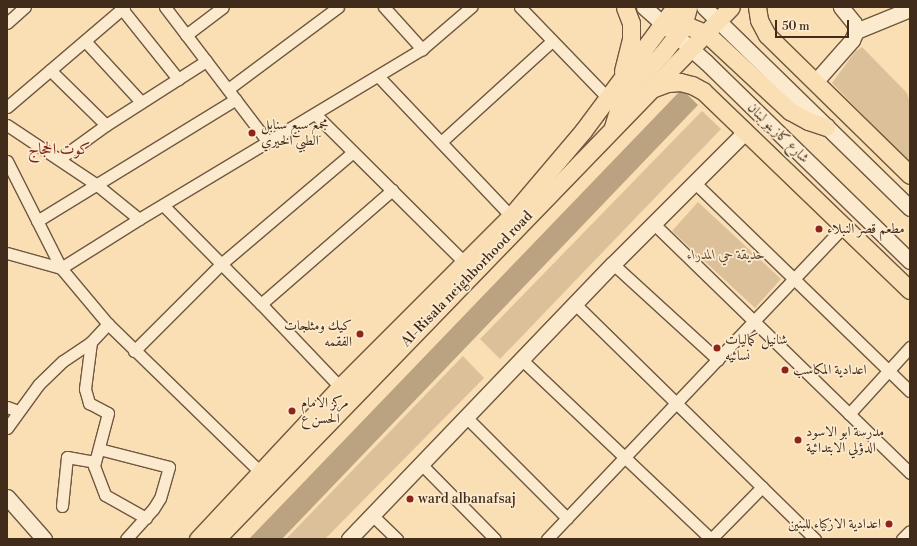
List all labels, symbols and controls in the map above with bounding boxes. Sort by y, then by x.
scale bar [777,12,851,38]
text: 50 m [782,19,810,34]
street label: شارع كازينو لبنان [744,99,812,167]
place label: مجمع سبع سنابل الطبي الخيري [261,117,328,150]
marker: مجمع سبع سنابل الطبي الخيري [246,127,258,139]
district label: كوت الحجاج [28,139,90,159]
street label: Al-Risala neighborhood road [398,208,536,350]
place label: مطعم قصر النبلاء [827,221,905,237]
marker: مطعم قصر النبلاء [814,224,824,234]
park label: حديقة حي المدراء [687,247,765,263]
place label: كيك ومثلجات الفقمه [284,318,352,350]
marker: كيك ومثلجات الفقمه [355,329,365,339]
place label: شانيل كماليات نسائيه [725,332,787,364]
marker: شانيل كماليات نسائيه [712,343,722,353]
place label: اعدادية المكاسب [793,362,867,378]
marker: اعدادية المكاسب [780,365,790,375]
place label: مركز الامام الحسن ع [301,395,349,428]
marker: مركز الامام الحسن ع [286,405,298,417]
place label: مدرسة ابو الاسود الدؤلي الابتدائية [806,424,884,456]
marker: مدرسة ابو الاسود الدؤلي الابتدائية [793,435,803,445]
place label: ward albanafsaj [418,491,516,507]
marker: ward albanafsaj [405,494,415,504]
place label: اعدادية الازكياء للبنين [788,516,881,532]
marker: اعدادية الازكياء للبنين [884,519,894,529]

